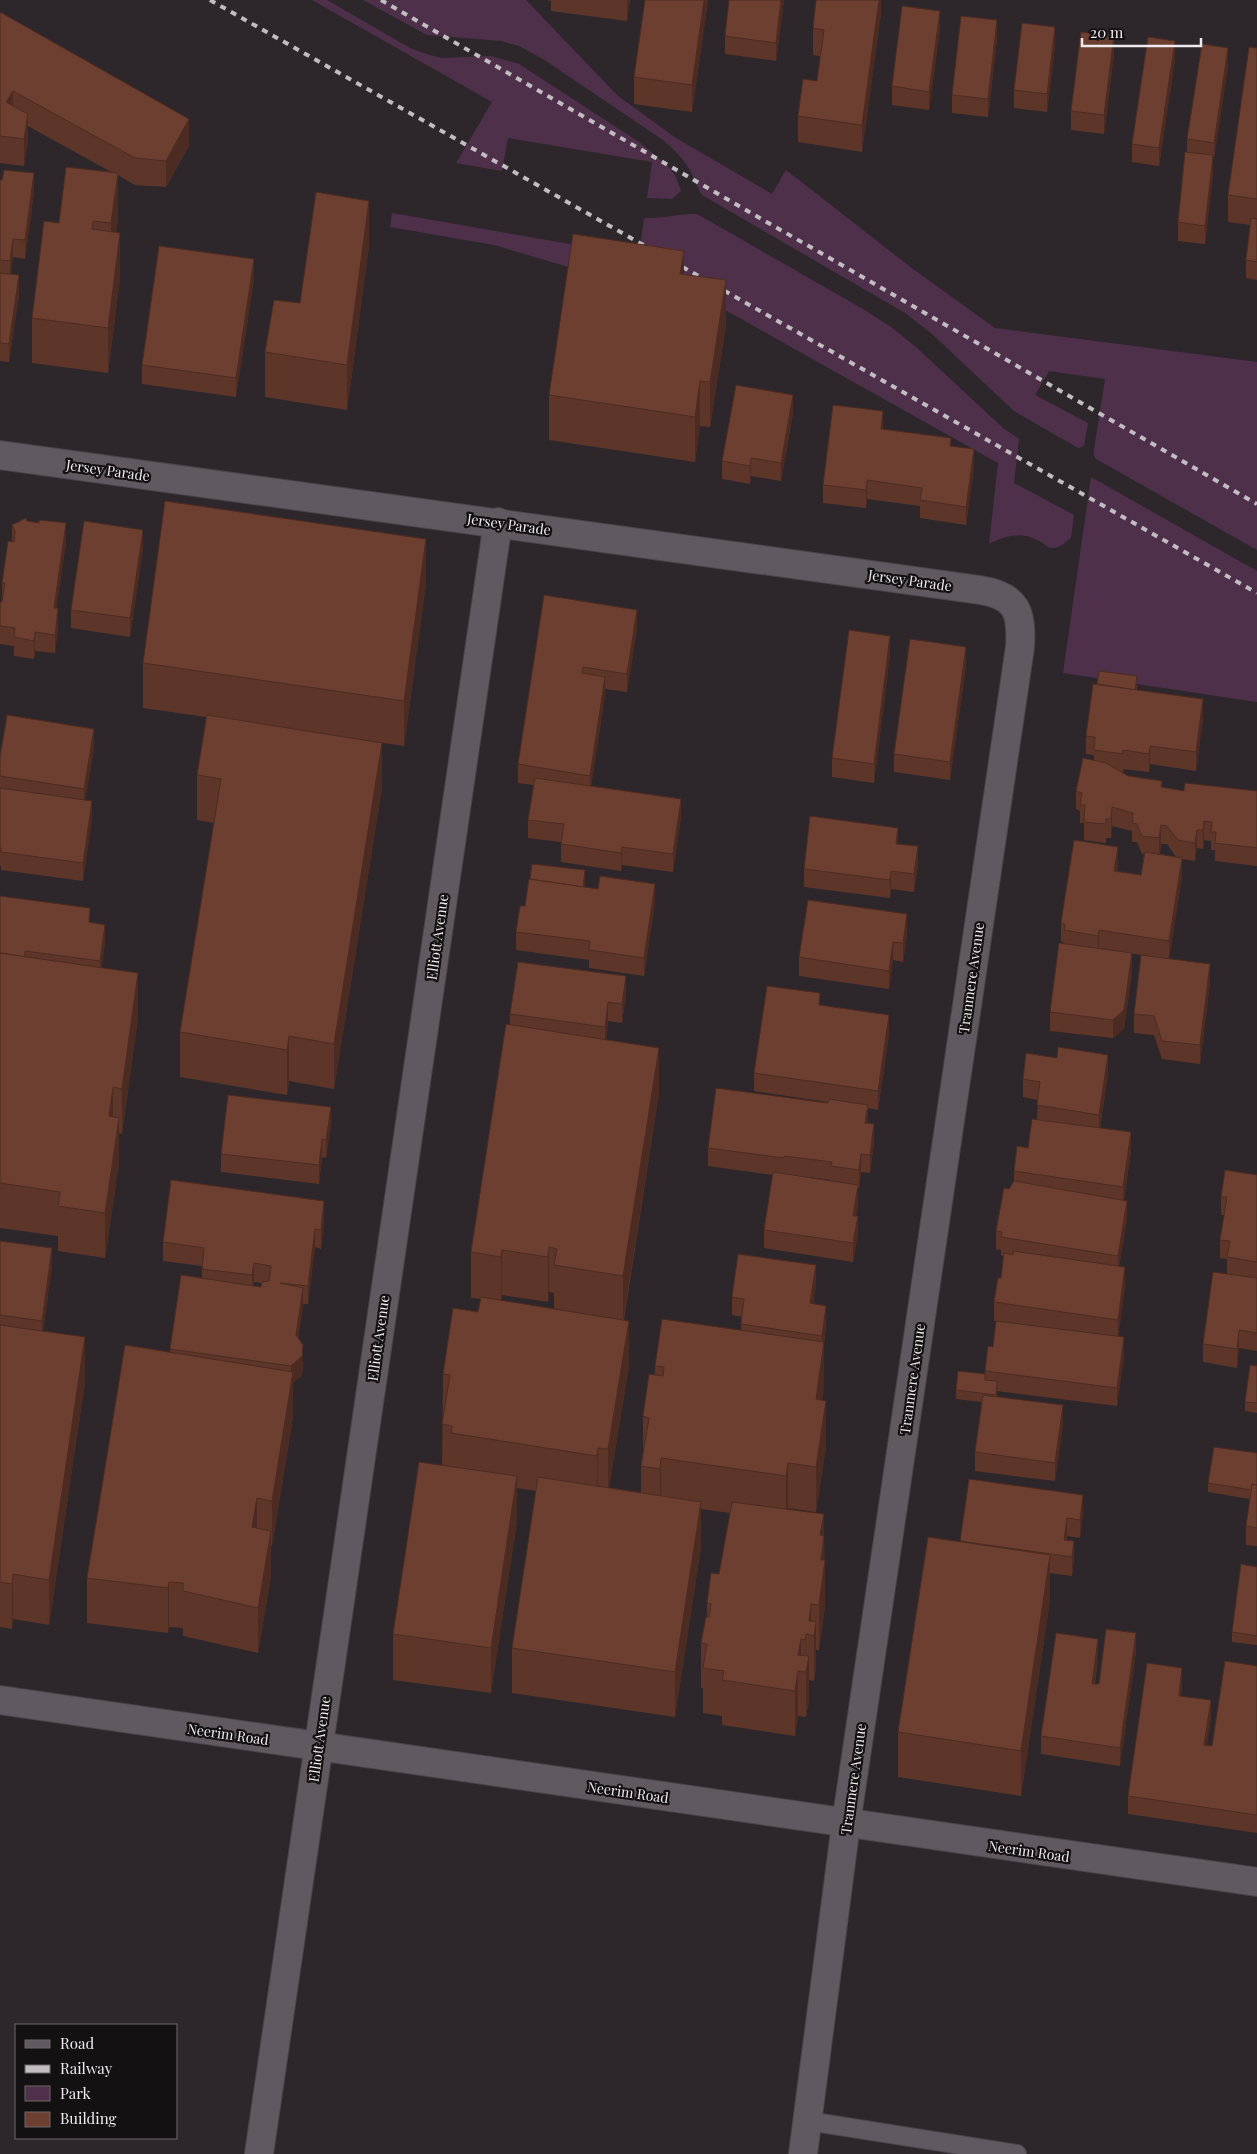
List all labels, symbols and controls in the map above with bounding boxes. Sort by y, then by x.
scale bar [1082,15,1201,47]
text: 20 m [1090,22,1124,42]
street label: Jersey Parade [64,455,151,485]
street label: Jersey Parade [465,509,552,539]
street label: Jersey Parade [866,565,953,595]
street label: Elliott Avenue [422,893,452,981]
street label: Tranmere Avenue [954,921,988,1035]
street label: Elliott Avenue [363,1294,393,1382]
street label: Tranmere Avenue [895,1322,929,1436]
street label: Elliott Avenue [304,1695,334,1783]
street label: Neerim Road [186,1719,270,1749]
street label: Tranmere Avenue [836,1722,870,1836]
street label: Neerim Road [586,1777,670,1807]
street label: Neerim Road [987,1836,1071,1866]
legend [15,2024,178,2139]
text: Road [60,2033,94,2053]
text: Railway [60,2058,113,2078]
text: Park [60,2083,92,2103]
text: Building [60,2108,117,2128]

